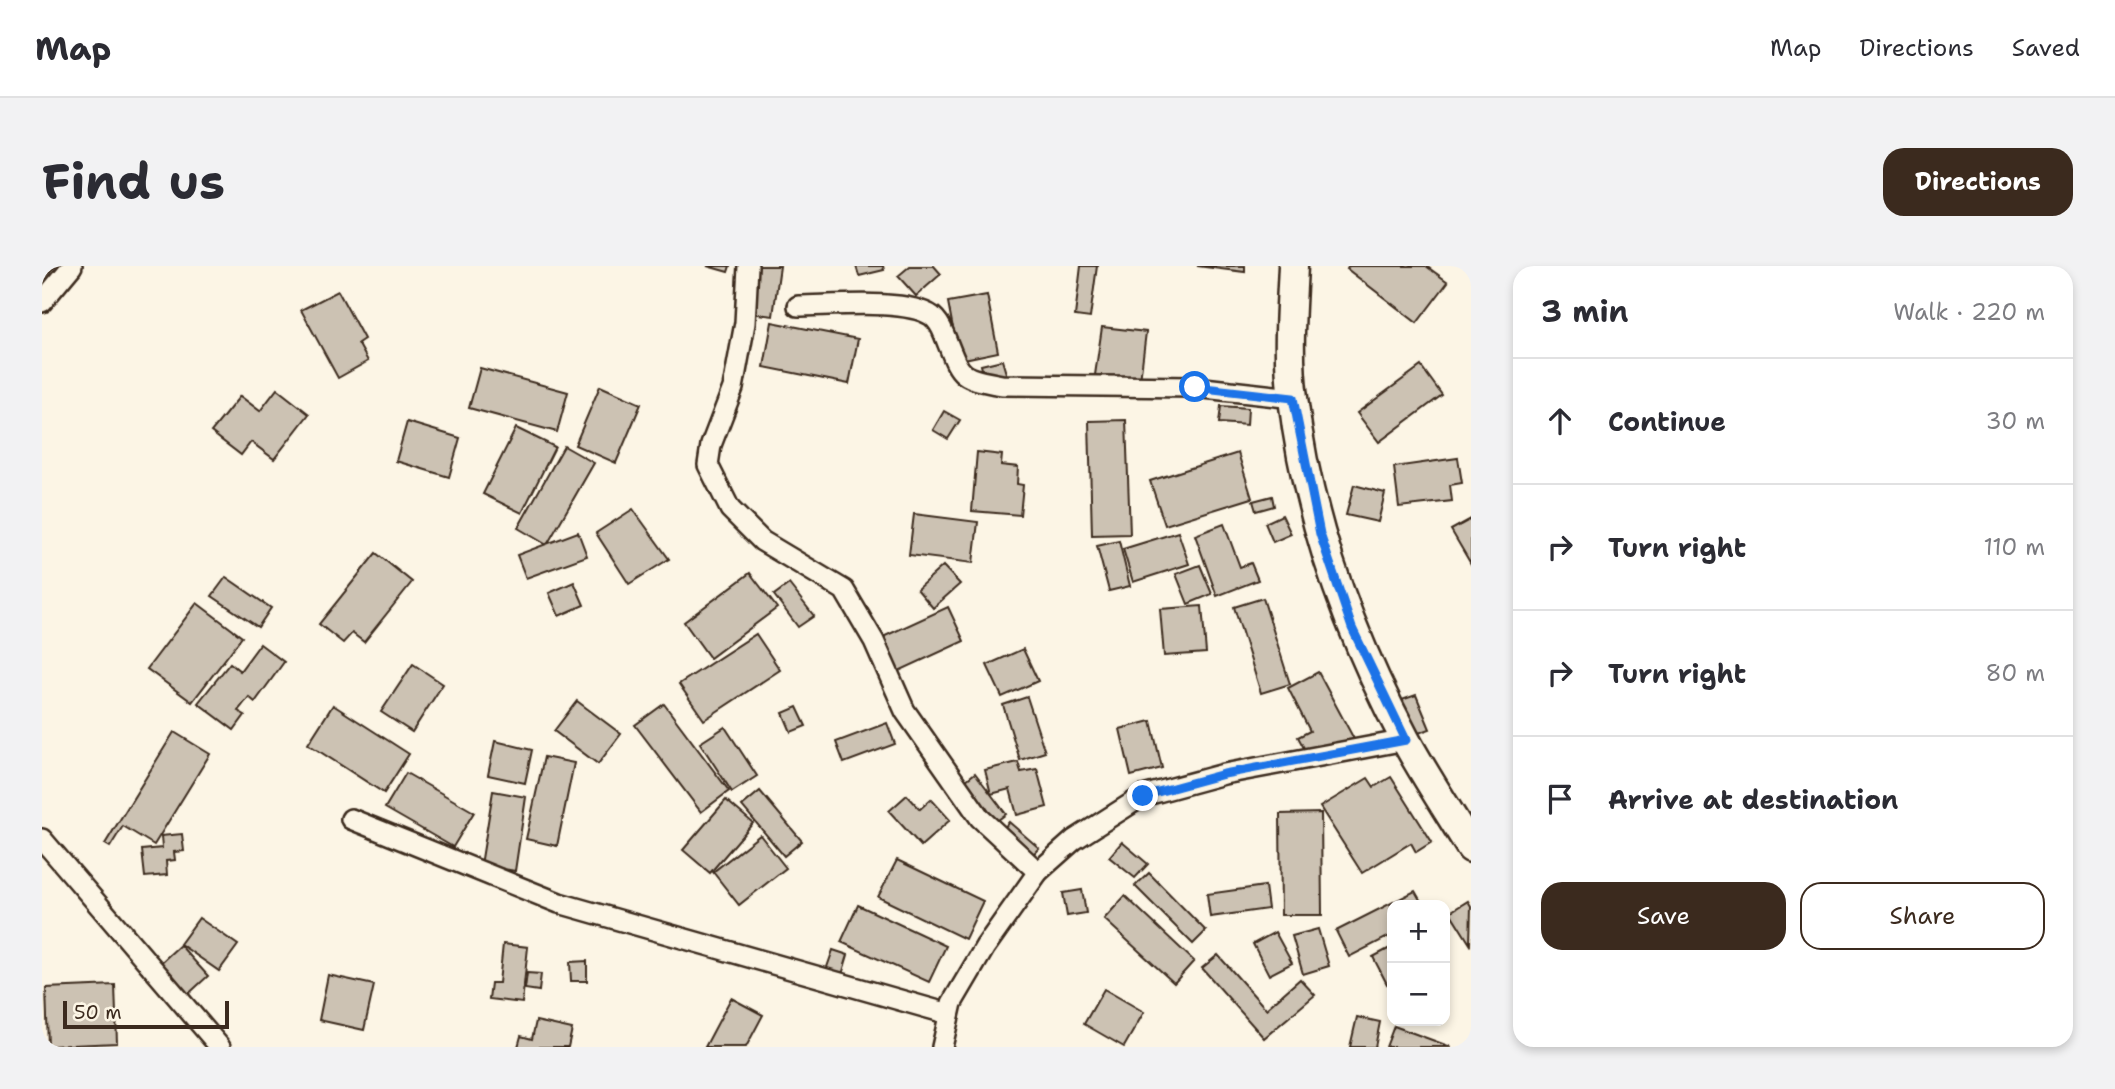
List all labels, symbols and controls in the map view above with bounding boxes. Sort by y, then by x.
text: Map [35,26,111,71]
text: Map [1770,32,1821,64]
text: Directions [1859,32,1974,64]
text: Saved [2012,32,2080,64]
button: Directions [1883,148,2073,216]
text: Find us [42,149,225,215]
text: 3 min [1541,291,1628,332]
text: Walk · 220 m [1893,297,2045,327]
route start [1179,371,1210,402]
icon: ahead [1541,402,1579,440]
text: Continue [1608,404,1726,439]
text: 30 m [1986,406,2045,436]
icon: right [1541,528,1579,566]
text: Turn right [1608,530,1746,565]
text: 110 m [1983,532,2045,562]
icon: right [1541,654,1579,692]
text: Turn right [1608,656,1746,691]
text: 80 m [1986,658,2045,688]
route end [1127,780,1158,811]
icon: arrive [1541,780,1579,818]
text: Arrive at destination [1608,782,1898,817]
button: Save [1541,882,1786,950]
button: Share [1800,882,2045,950]
map controls [1387,900,1450,1026]
button: + [1387,900,1450,963]
button: − [1387,963,1450,1026]
scale bar [63,998,229,1030]
text: 50 m [74,1000,122,1025]

